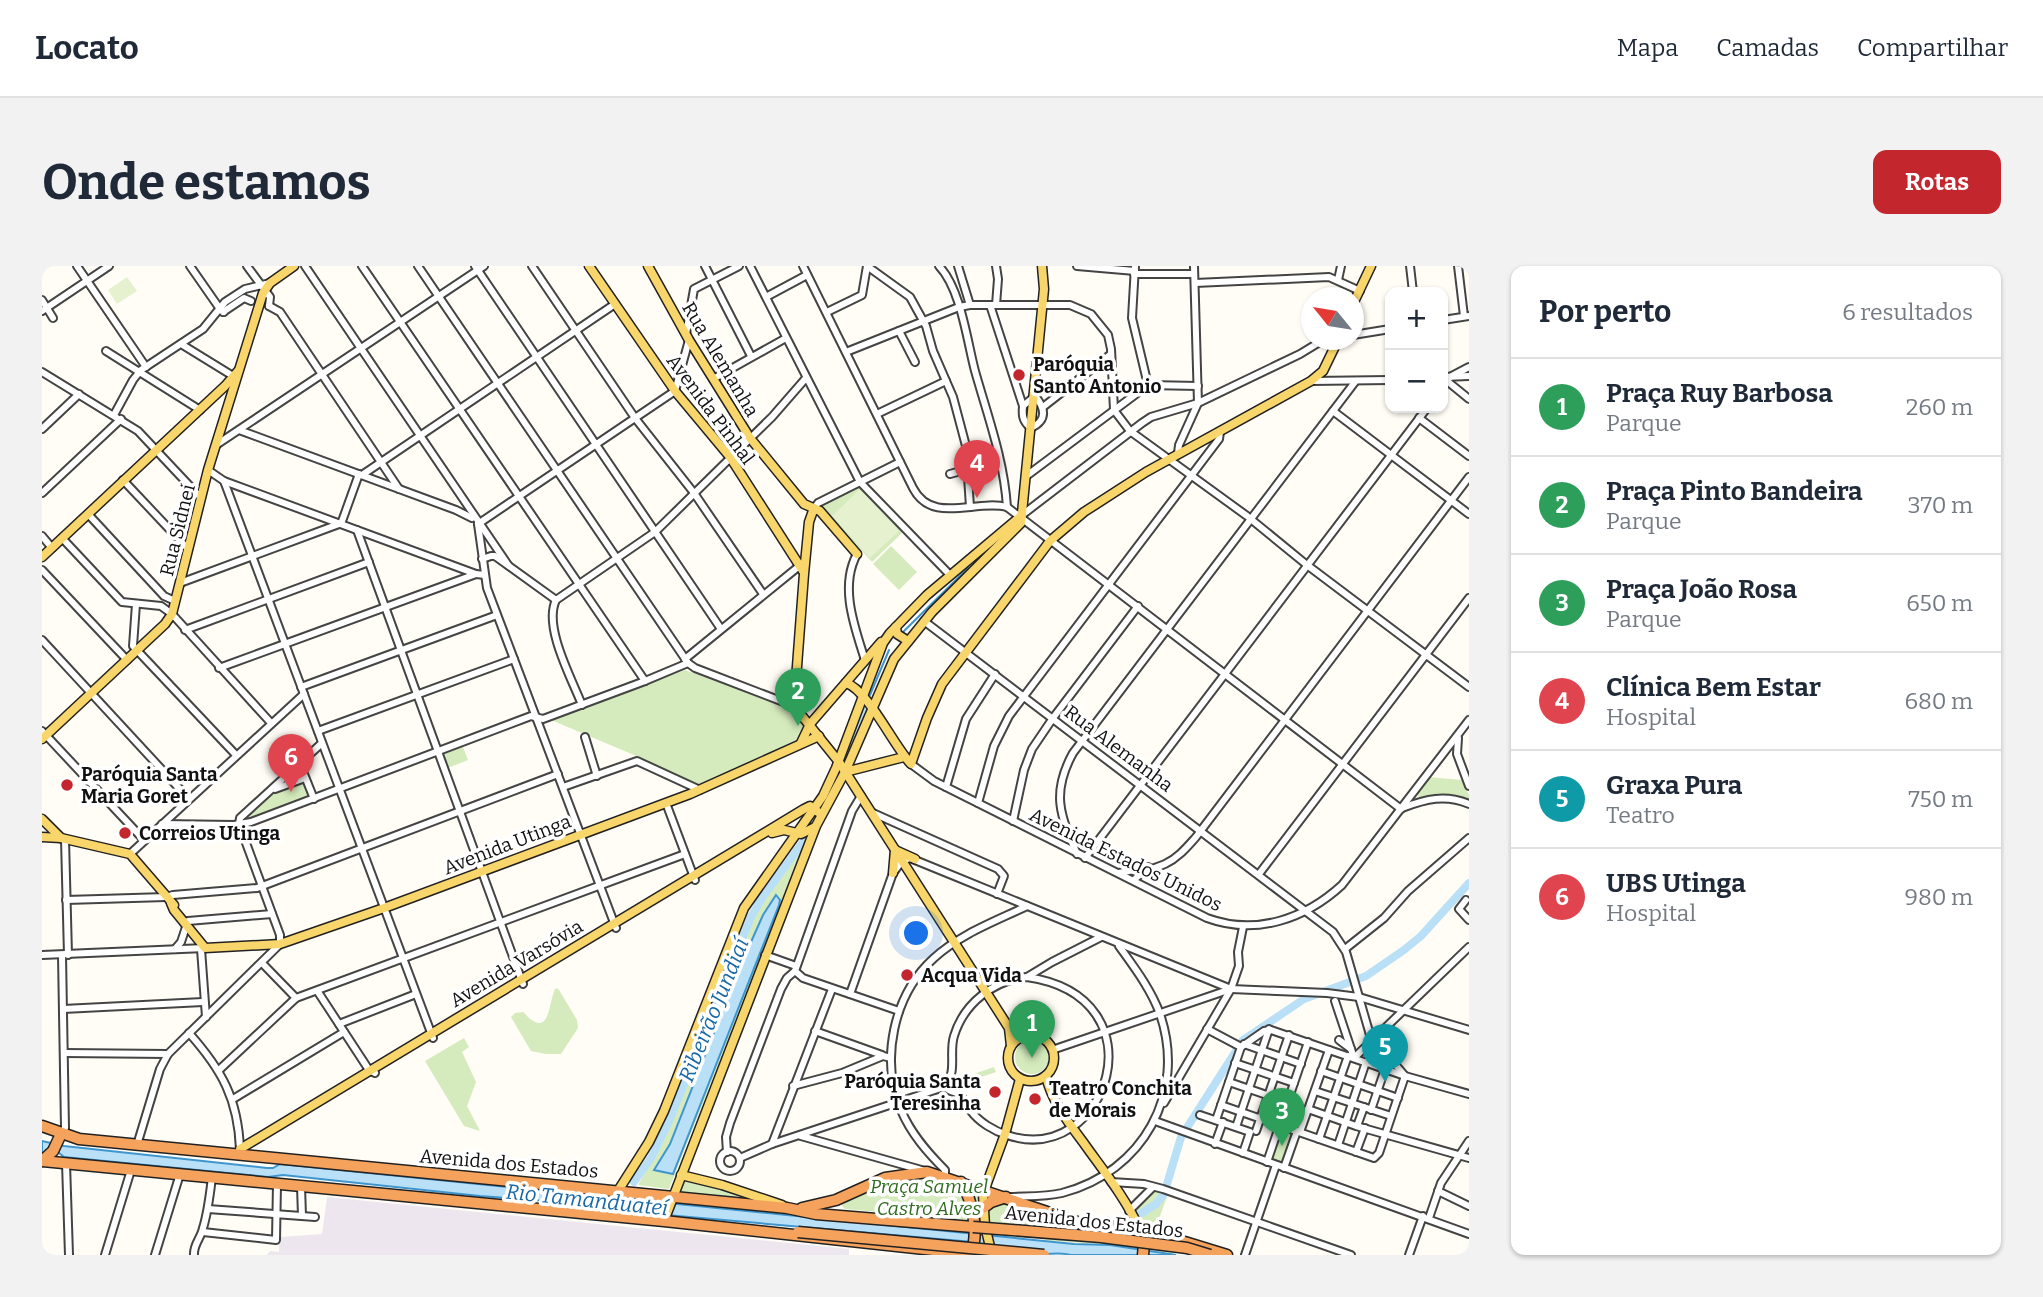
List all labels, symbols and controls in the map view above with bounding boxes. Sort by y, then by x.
text: Locato [35,28,139,68]
text: Mapa [1617,34,1678,62]
text: Camadas [1716,34,1819,62]
text: Compartilhar [1857,34,2008,62]
button: Rotas [1873,150,2001,214]
text: Onde estamos [42,153,371,212]
north arrow [1301,287,1364,350]
map controls [1385,287,1448,413]
button: + [1385,287,1448,350]
text: Por perto [1539,294,1671,330]
street label: Rua Alemanha [677,298,764,421]
text: 6 resultados [1842,298,1973,326]
street label: Avenida Pinhal [662,350,760,469]
button: − [1385,350,1448,413]
place label: Paróquia Santo Antonio [1033,353,1162,398]
marker: Paróquia Santo Antonio [1011,367,1027,383]
text: Praça Ruy Barbosa [1606,378,1833,409]
text: 1 [1557,393,1567,421]
text: 260 m [1906,393,1973,421]
text: Parque [1606,409,1681,437]
pin: 4 [954,440,1000,498]
text: Praça Pinto Bandeira [1606,476,1862,507]
street label: Rua Sidnei [155,481,200,578]
text: 2 [1556,491,1568,519]
text: 370 m [1907,491,1973,519]
text: Parque [1606,507,1681,535]
text: Praça João Rosa [1606,574,1797,605]
text: 3 [1555,589,1569,617]
text: 650 m [1906,589,1973,617]
text: Parque [1606,605,1681,633]
pin: 2 [775,668,821,726]
text: Clínica Bem Estar [1606,672,1821,703]
text: 4 [1555,687,1569,715]
text: 680 m [1904,687,1973,715]
street label: Rua Alemanha [1060,700,1178,797]
text: Hospital [1606,703,1696,731]
pin: 6 [268,734,314,792]
place label: Paróquia Santa Maria Goret [81,763,218,808]
text: Graxa Pura [1606,770,1742,801]
marker: Paróquia Santa Maria Goret [59,777,75,793]
text: 5 [1556,785,1568,813]
text: 750 m [1908,785,1973,813]
text: Teatro [1606,801,1675,829]
street label: Avenida Estados Unidos [1026,803,1226,916]
street label: Avenida Utinga [440,809,575,879]
place label: Correios Utinga [139,822,281,845]
marker: Correios Utinga [117,825,133,841]
text: UBS Utinga [1606,868,1746,899]
text: 6 [1555,883,1569,911]
text: 980 m [1904,883,1973,911]
text: Hospital [1606,899,1696,927]
street label: Avenida Varsóvia [446,914,587,1012]
your location [899,916,933,950]
water label: Ribeirão Jundiaí [673,932,755,1086]
place label: Acqua Vida [921,964,1022,987]
marker: Acqua Vida [899,967,915,983]
pin: 1 [1009,1000,1055,1058]
pin: 5 [1362,1024,1408,1082]
place label: Paróquia Santa Teresinha [844,1070,981,1115]
place label: Teatro Conchita de Morais [1049,1077,1192,1122]
marker: Paróquia Santa Teresinha [987,1084,1003,1100]
pin: 3 [1259,1088,1305,1146]
marker: Teatro Conchita de Morais [1027,1091,1043,1107]
street label: Avenida dos Estados [419,1144,599,1183]
park label: Praça Samuel Castro Alves [870,1175,988,1220]
water label: Rio Tamanduateí [505,1179,671,1222]
street label: Avenida dos Estados [1004,1201,1184,1242]

